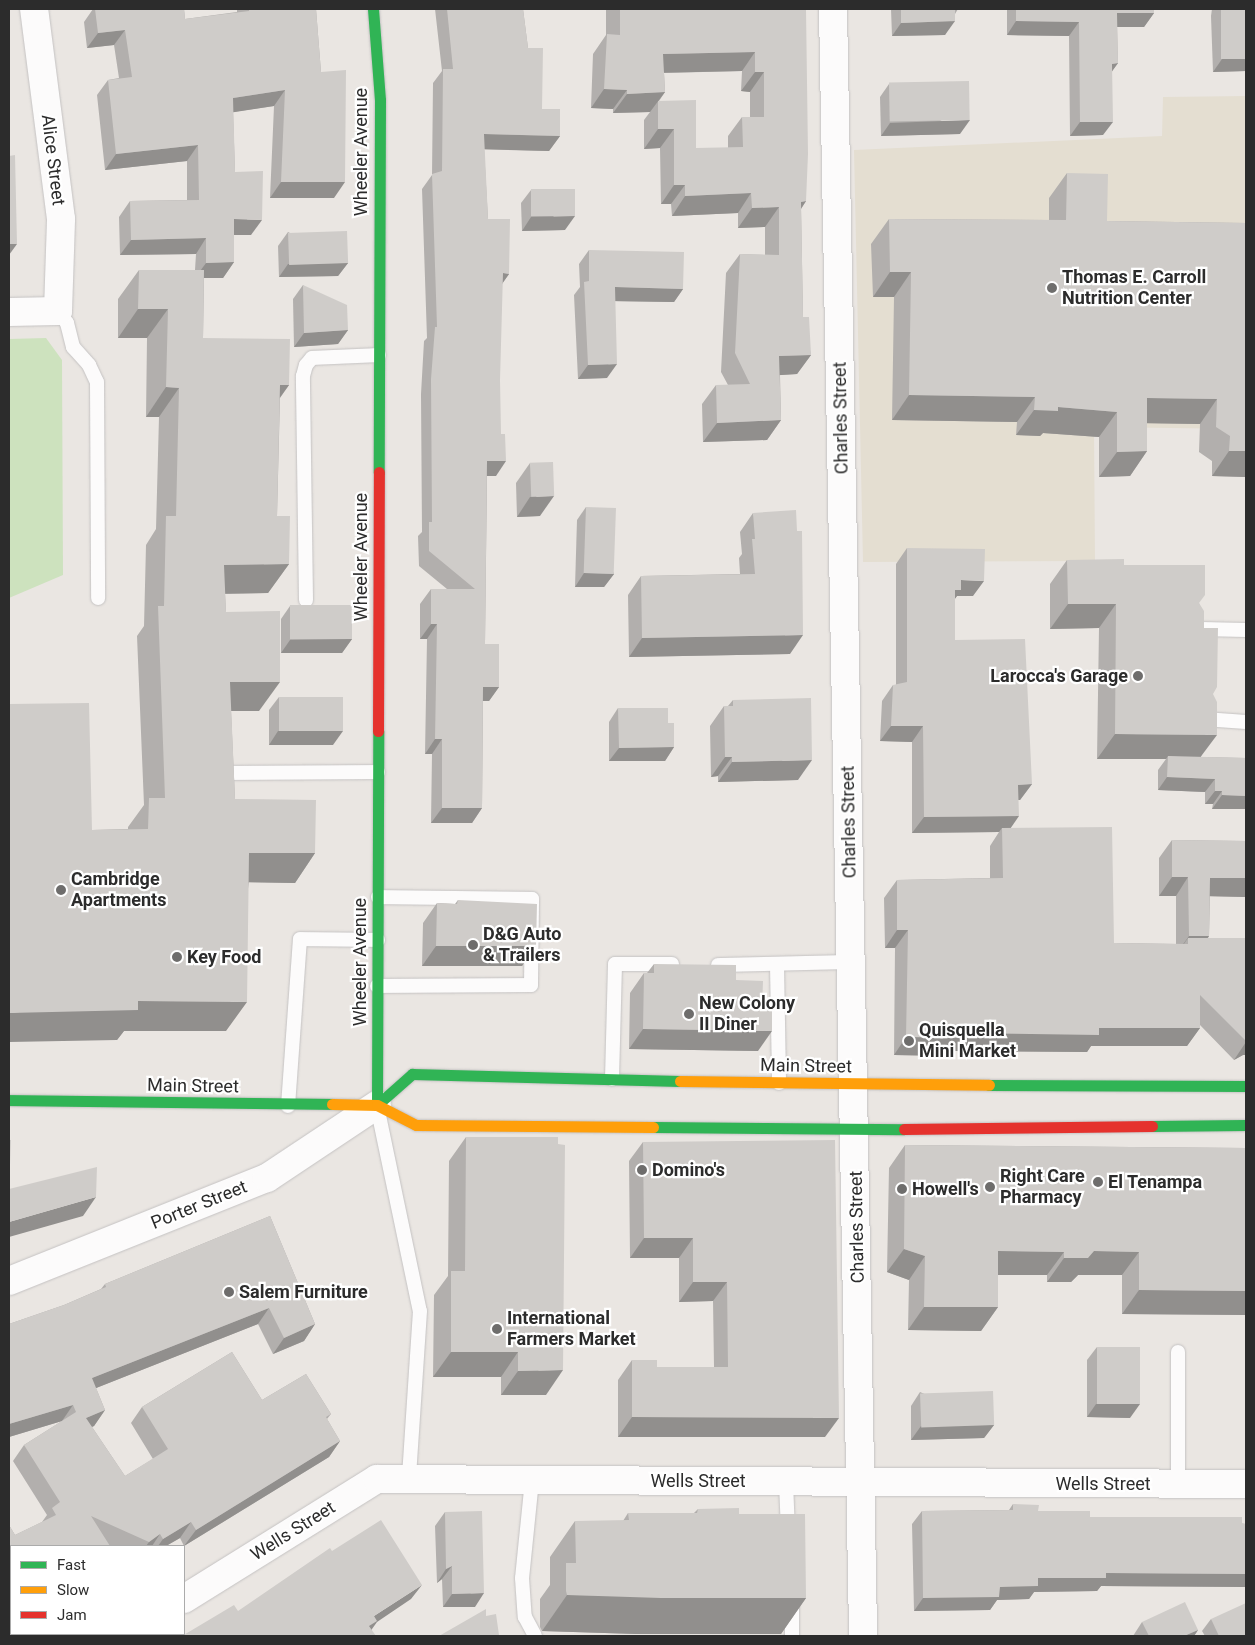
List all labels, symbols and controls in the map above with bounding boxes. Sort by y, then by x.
street label: Wheeler Avenue [350,88,372,216]
street label: Alice Street [37,113,69,207]
place label: Thomas E. Carroll Nutrition Center [1062,267,1206,310]
marker: Thomas E. Carroll Nutrition Center [1046,282,1058,294]
street label: Charles Street [829,361,853,475]
street label: Wheeler Avenue [350,493,372,621]
place label: Larocca's Garage [990,665,1128,687]
marker: Larocca's Garage [1132,670,1144,682]
street label: Charles Street [837,765,861,879]
place label: Cambridge Apartments [71,869,166,912]
marker: Cambridge Apartments [55,884,67,896]
street label: Wheeler Avenue [349,898,371,1026]
place label: D&G Auto & Trailers [483,924,561,966]
marker: D&G Auto & Trailers [467,939,479,951]
place label: Key Food [187,946,262,968]
marker: Key Food [171,951,183,963]
place label: New Colony II Diner [699,993,795,1036]
marker: New Colony II Diner [683,1008,695,1020]
place label: Quisquella Mini Market [919,1020,1016,1062]
marker: Quisquella Mini Market [903,1035,915,1047]
street label: Main Street [760,1054,852,1078]
street label: Main Street [147,1074,239,1098]
place label: Domino's [652,1159,725,1181]
marker: Domino's [636,1164,648,1176]
place label: Right Care Pharmacy [1000,1166,1085,1208]
street label: Charles Street [845,1170,869,1284]
place label: El Tenampa [1108,1171,1202,1193]
street label: Porter Street [148,1176,250,1234]
marker: El Tenampa [1092,1176,1104,1188]
place label: Howell's [912,1178,979,1200]
marker: Right Care Pharmacy [984,1181,996,1193]
marker: Howell's [896,1183,908,1195]
place label: Salem Furniture [239,1281,368,1303]
marker: Salem Furniture [223,1286,235,1298]
place label: International Farmers Market [507,1308,636,1350]
marker: International Farmers Market [491,1323,503,1335]
street label: Wells Street [650,1470,746,1492]
street label: Wells Street [1055,1473,1151,1495]
street label: Wells Street [247,1497,339,1565]
legend [10,1545,185,1635]
text: Fast [57,1556,86,1574]
text: Slow [57,1581,89,1599]
text: Jam [57,1606,87,1624]

